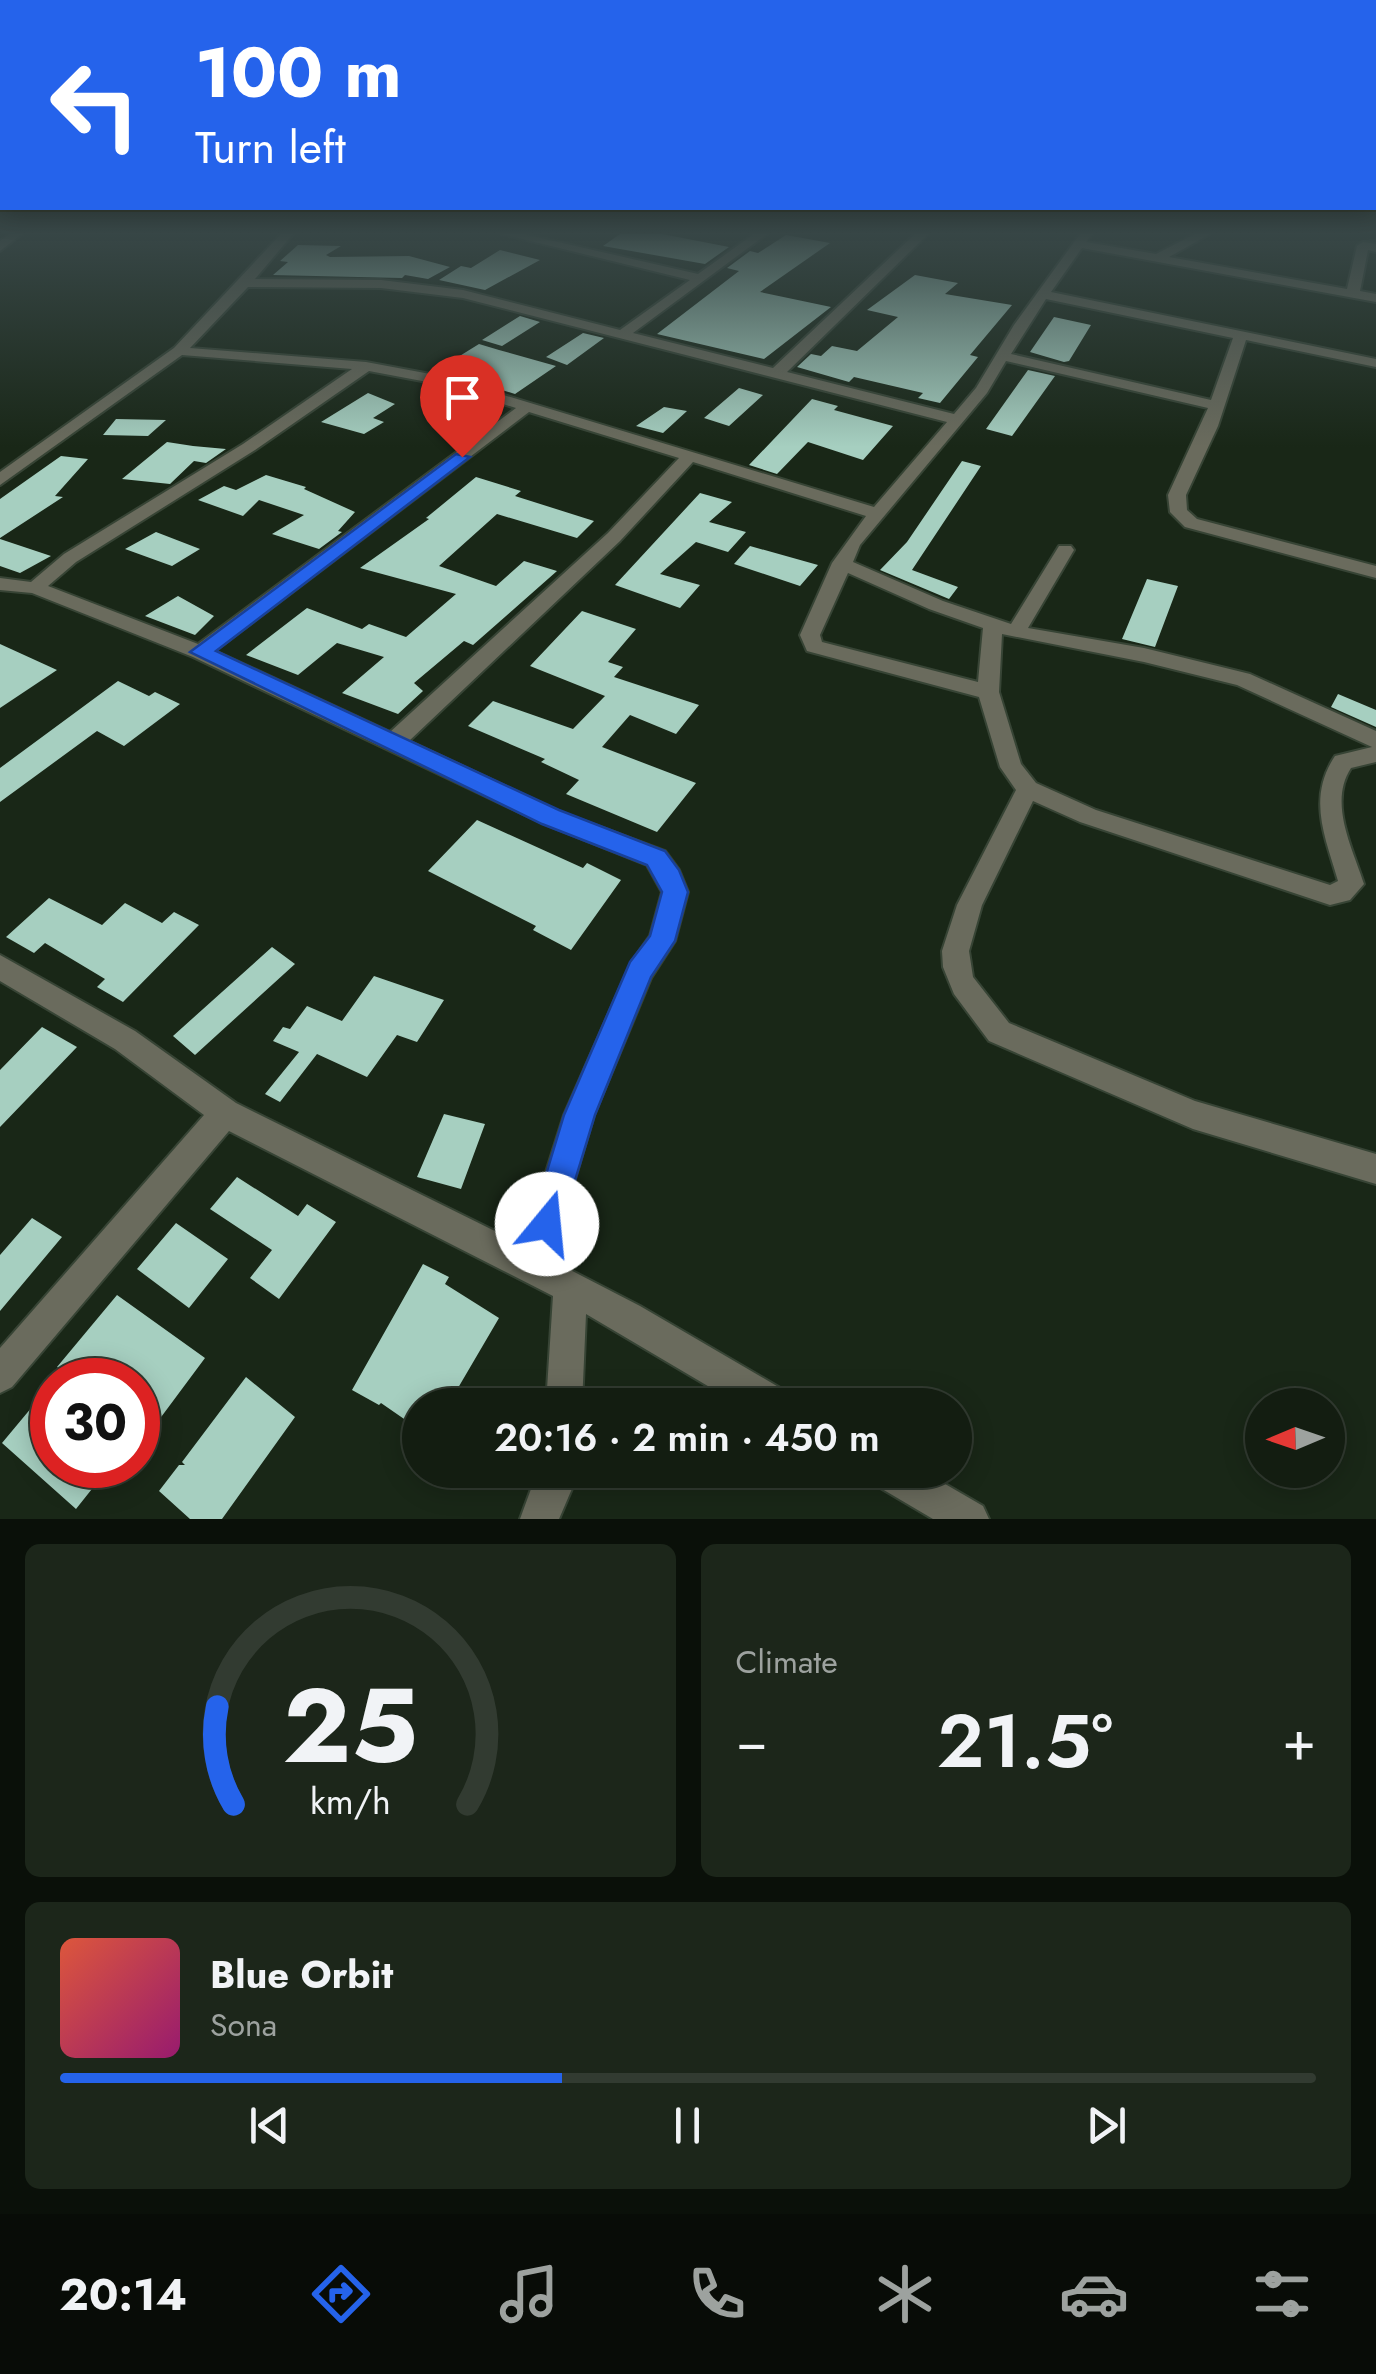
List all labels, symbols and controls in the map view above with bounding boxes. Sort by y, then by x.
text: 100 m [195,22,402,123]
icon: left [30,40,160,170]
text: Turn left [195,115,346,180]
pin [420,355,505,458]
icon: arrive [435,370,490,425]
position arrow [495,1172,599,1276]
speed limit sign: 30 [30,1358,160,1488]
north arrow [1245,1388,1345,1488]
map controls [1245,1388,1345,1488]
text: 20:16 · 2 min · 450 m [494,1410,880,1465]
text: Climate [736,1639,838,1685]
text: 25 [283,1651,418,1801]
text: 21.5° [937,1687,1113,1795]
text: − [736,1701,768,1781]
text: + [1282,1701,1316,1781]
text: km/h [310,1776,391,1827]
text: Blue Orbit [210,1947,393,2002]
text: Sona [210,2002,277,2048]
icon: previous [242,2098,297,2153]
icon: pause [660,2098,715,2153]
icon: next [1079,2098,1134,2153]
icon: directions [306,2259,376,2329]
icon: music [494,2259,564,2329]
icon: phone [682,2259,752,2329]
icon: climate [870,2259,940,2329]
icon: car [1059,2259,1129,2329]
icon: filters [1247,2259,1317,2329]
text: 20:14 [59,2262,187,2327]

